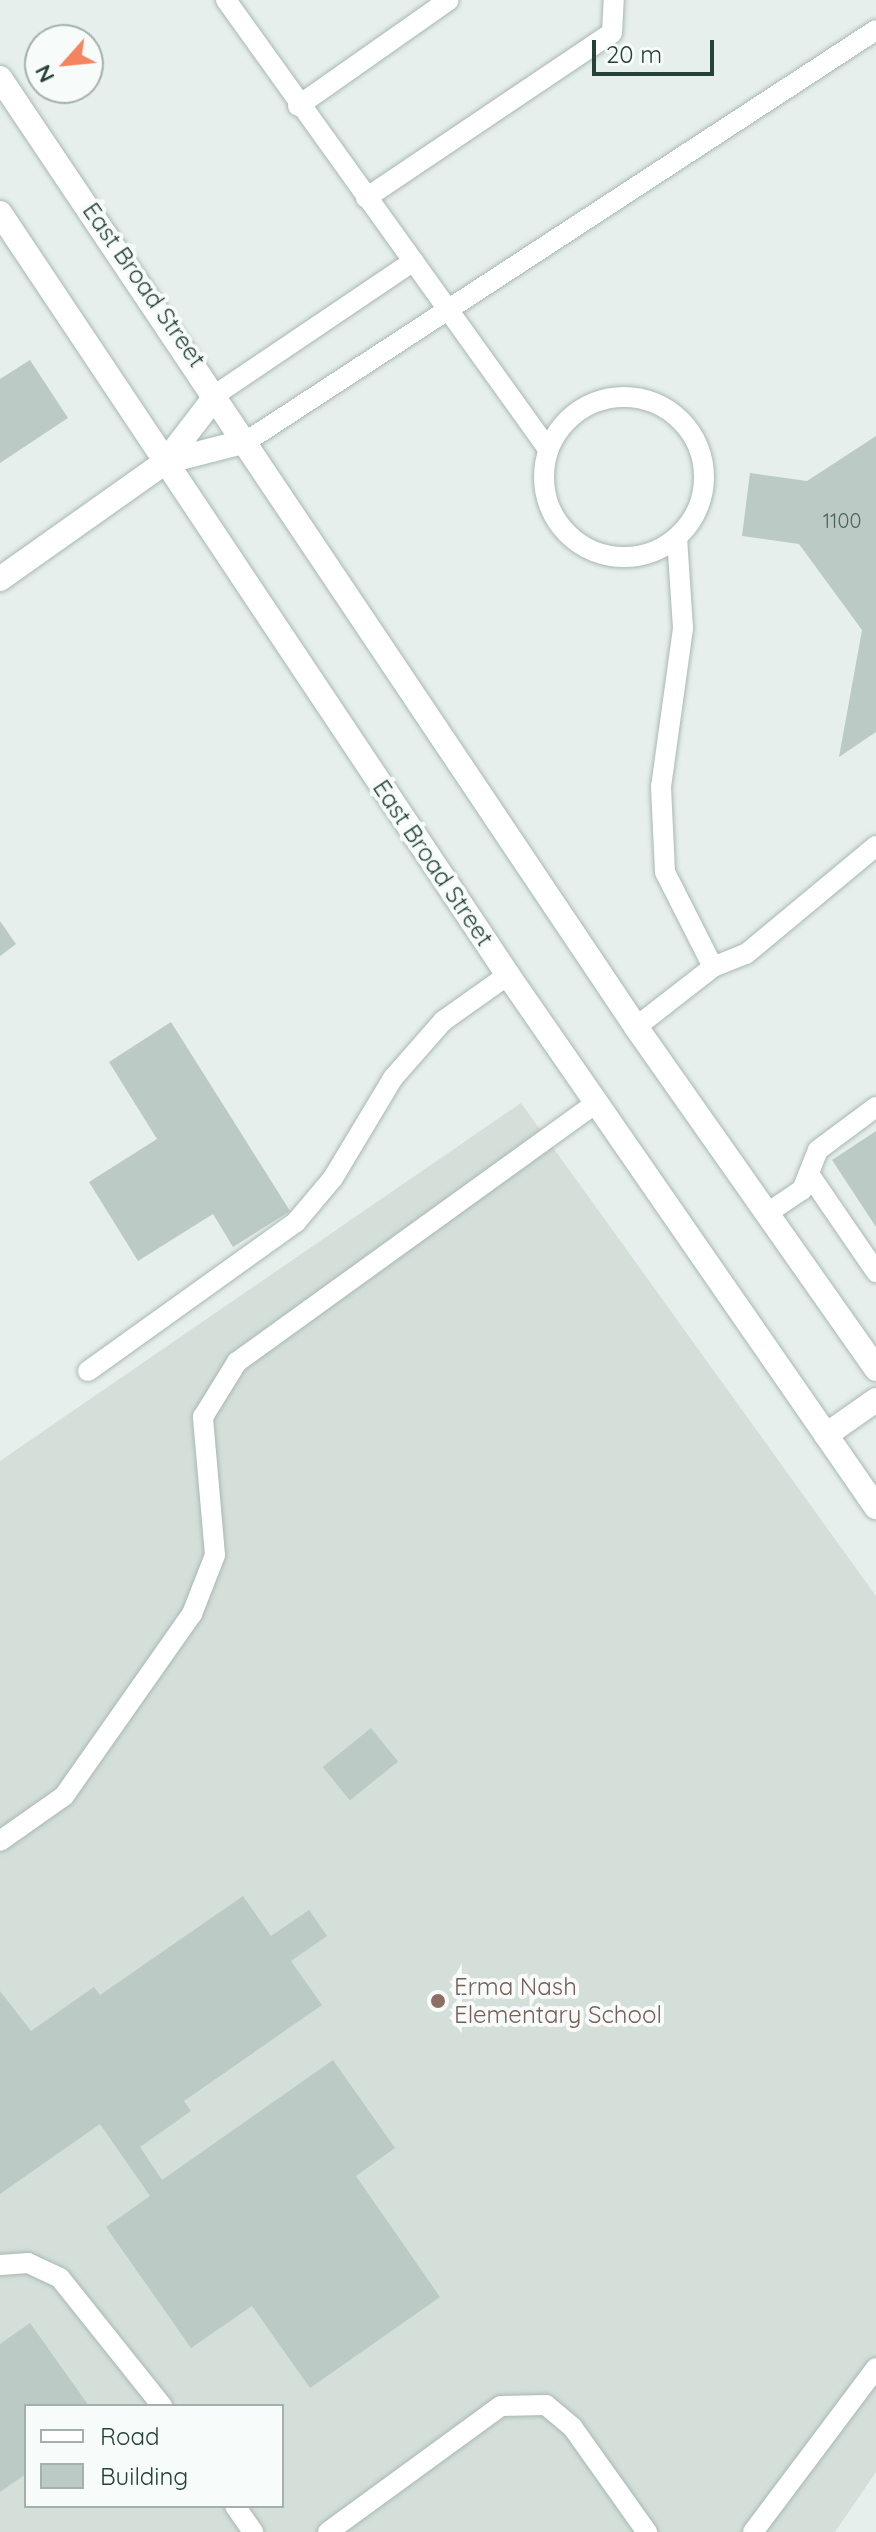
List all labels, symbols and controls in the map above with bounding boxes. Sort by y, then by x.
north arrow [24,24,104,104]
scale bar [596,24,718,74]
text: 20 m [606,39,662,69]
text: N [28,60,61,88]
street label: East Broad Street [77,197,211,373]
house number: 1100 [823,508,861,532]
street label: East Broad Street [367,774,499,952]
place label: Erma Nash Elementary School [454,1973,662,2029]
marker: Erma Nash Elementary School [429,1992,447,2010]
legend [24,2404,284,2508]
text: Road [100,2421,160,2451]
text: Building [100,2461,188,2491]

